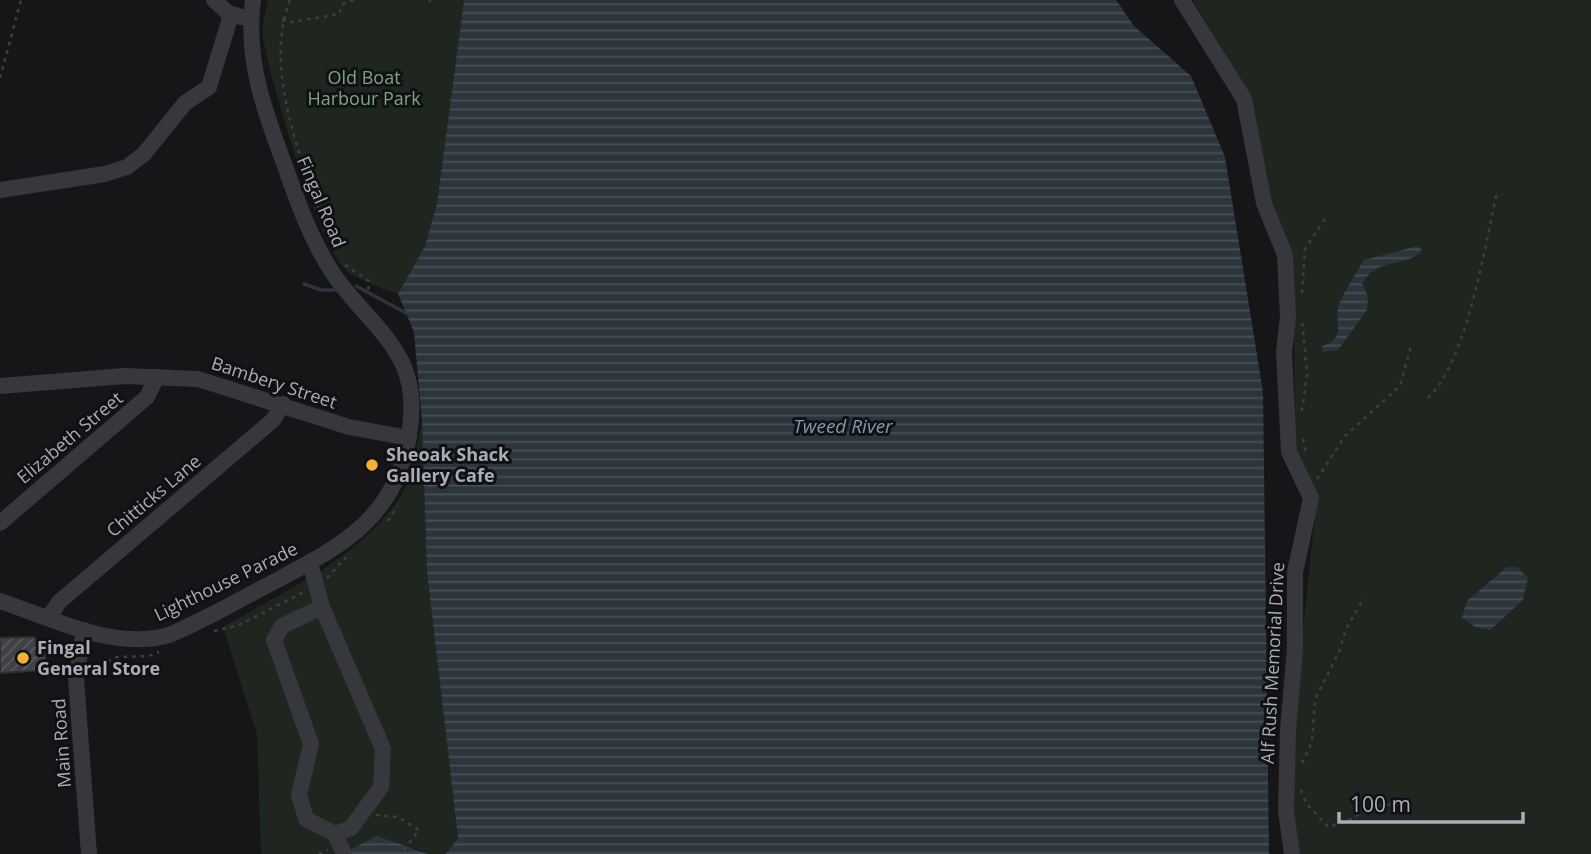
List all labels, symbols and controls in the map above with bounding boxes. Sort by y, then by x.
park label: Old Boat Harbour Park [307,65,421,110]
street label: Fingal Road [292,152,352,251]
street label: Bambery Street [208,350,340,414]
street label: Elizabeth Street [11,386,127,489]
water label: Tweed River [793,413,894,439]
place label: Sheoak Shack Gallery Cafe [386,442,510,487]
street label: Chitticks Lane [101,449,206,542]
marker: Sheoak Shack Gallery Cafe [364,457,380,473]
street label: Lighthouse Parade [150,536,301,626]
street label: Alf Rush Memorial Drive [1255,561,1289,764]
place label: Fingal General Store [37,635,160,680]
marker: Fingal General Store [15,650,31,666]
street label: Main Road [46,698,76,789]
scale bar [1339,780,1523,824]
text: 100 m [1350,790,1411,818]

